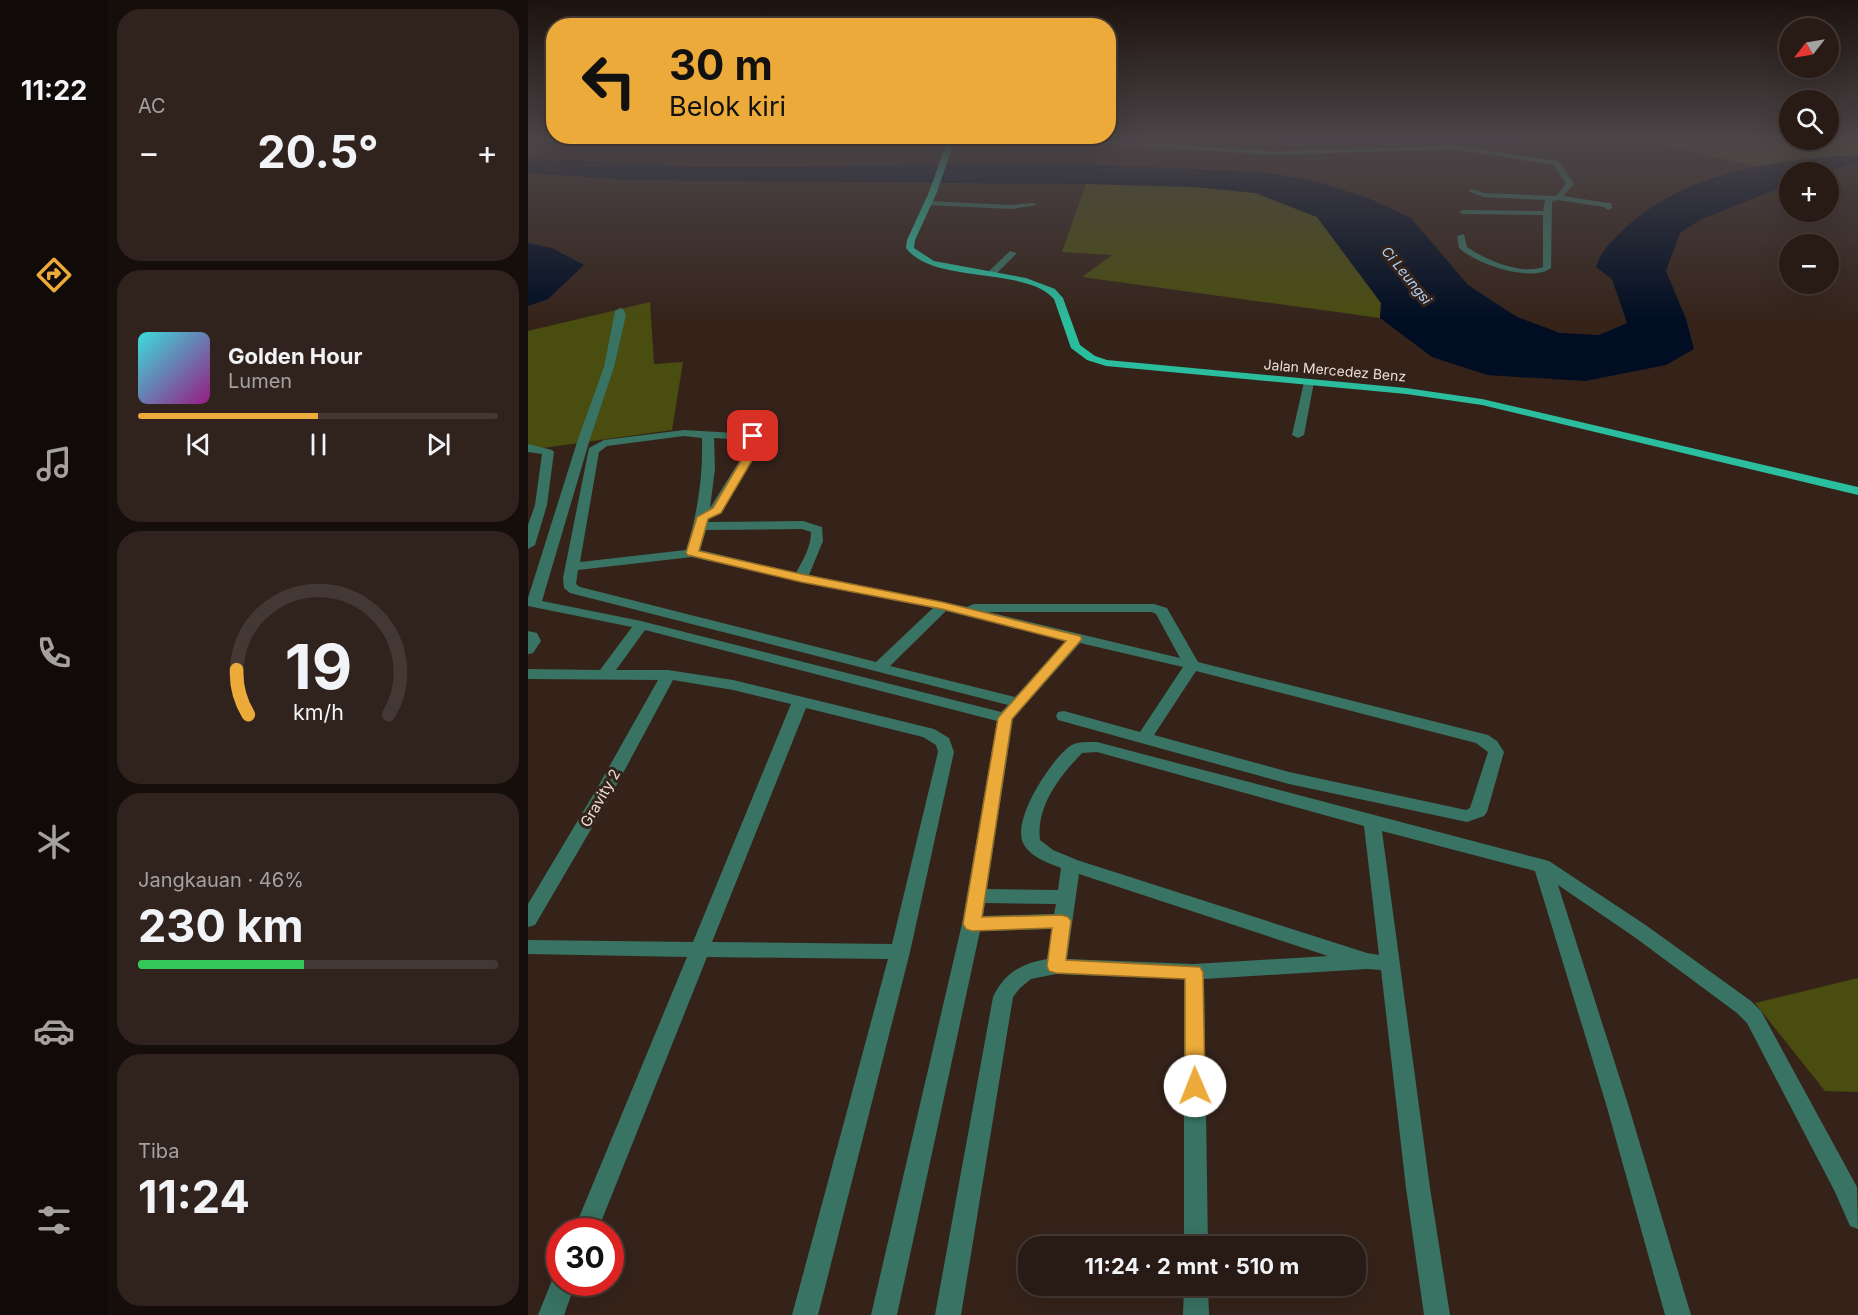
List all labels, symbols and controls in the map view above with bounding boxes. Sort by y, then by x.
north arrow [1779,18,1839,78]
map controls [1779,18,1839,294]
text: 30 m [669,39,773,90]
icon: left [570,42,648,120]
text: 11:22 [21,74,87,107]
text: Belok kiri [669,90,786,123]
button: search [1779,90,1839,150]
text: AC [138,94,166,118]
text: 20.5° [257,124,379,179]
text: − [138,132,160,172]
text: + [476,132,498,172]
button: + [1779,162,1839,222]
button: − [1779,234,1839,294]
water label: Ci Leungsi [1379,243,1436,308]
icon: directions [33,254,75,296]
text: Golden Hour [228,343,362,369]
street label: Jalan Mercedez Benz [1263,355,1407,385]
text: Lumen [228,369,292,393]
pin [727,410,778,461]
icon: arrive [736,419,769,452]
icon: previous [182,428,215,461]
icon: pause [302,428,335,461]
icon: next [422,428,455,461]
icon: music [33,443,75,485]
text: 19 [284,629,352,704]
icon: phone [33,632,75,674]
text: km/h [293,699,343,725]
street label: Gravity 2 [576,765,624,831]
icon: climate [33,821,75,863]
text: Jangkauan · 46% [138,868,304,892]
text: 230 km [138,898,304,953]
icon: car [33,1010,75,1052]
position arrow [1163,1054,1227,1118]
text: Tiba [138,1139,179,1163]
text: 11:24 [138,1169,250,1224]
icon: filters [33,1199,75,1241]
speed limit sign: 30 [546,1218,624,1296]
text: 11:24 · 2 mnt · 510 m [1085,1253,1299,1279]

